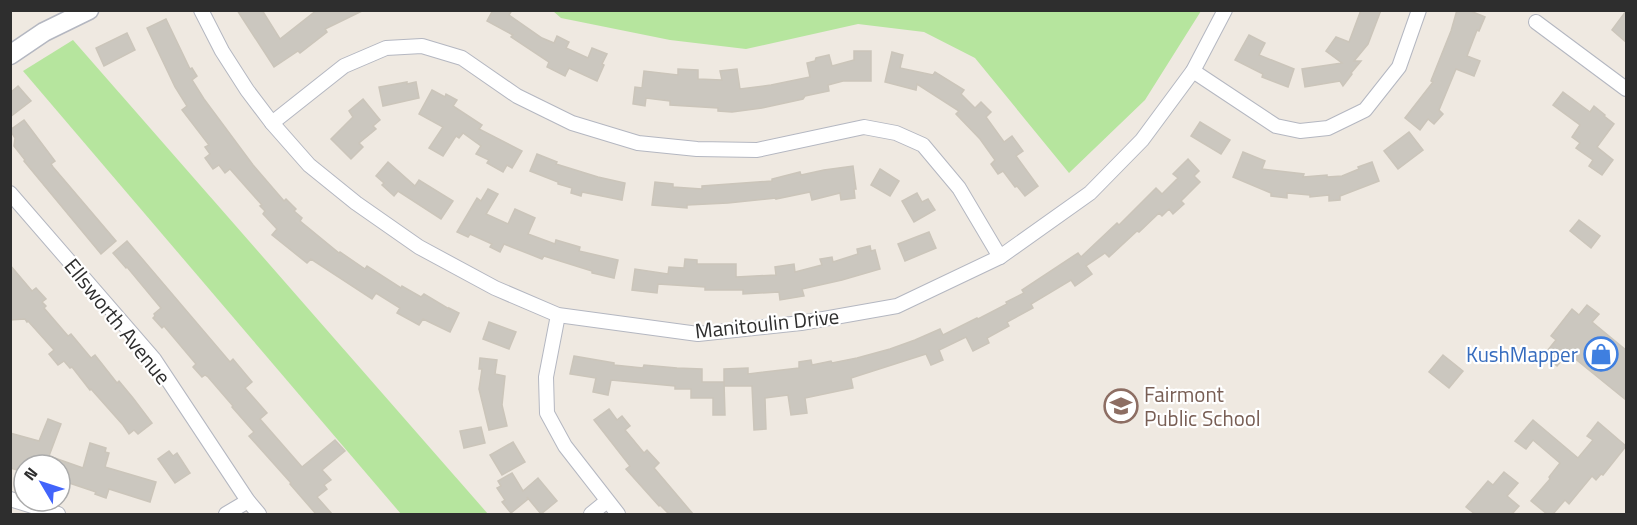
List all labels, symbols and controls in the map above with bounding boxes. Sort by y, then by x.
street label: Ellsworth Avenue [57,251,179,391]
street label: Manitoulin Drive [693,300,841,346]
shop icon: KushMapper [1583,336,1619,372]
place label: KushMapper [1466,338,1578,370]
place label: Fairmont Public School [1144,378,1261,434]
school or university icon: Fairmont Public School [1103,388,1139,424]
north arrow [12,453,72,513]
text: N [18,462,43,485]

